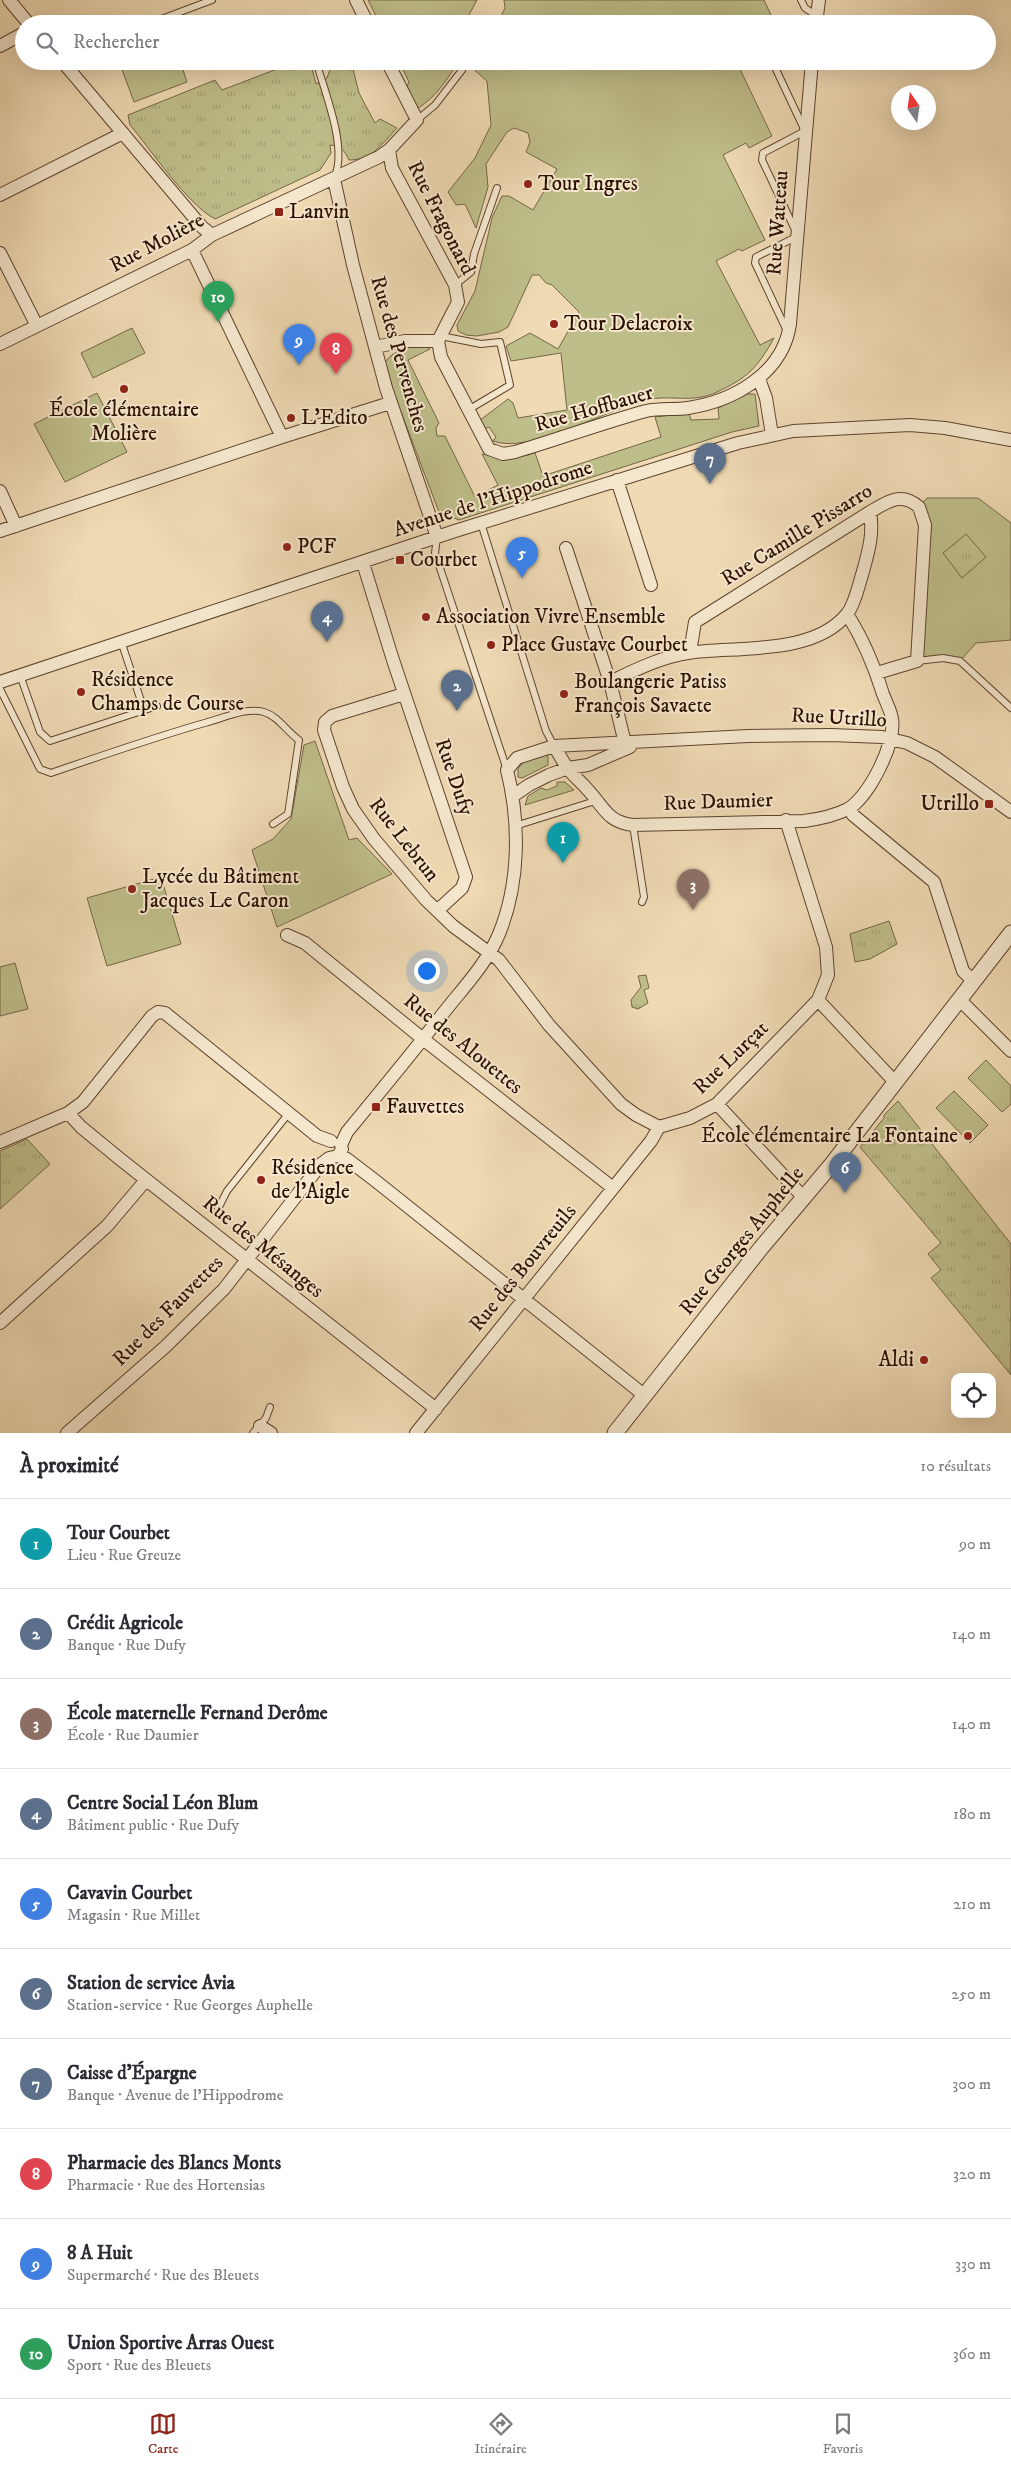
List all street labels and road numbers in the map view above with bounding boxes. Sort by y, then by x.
street label: Rue Fragonard [401,157,481,280]
street label: Rue Watteau [761,170,795,276]
street label: Rue Molière [105,207,209,279]
street label: Rue des Pervenches [364,273,434,435]
street label: Rue Hoffbauer [532,380,656,438]
street label: Avenue de l'Hippodrome [390,454,596,543]
street label: Rue Camille Pissarro [717,478,877,592]
street label: Rue Utrillo [790,703,888,733]
street label: Rue Dufy [429,735,480,820]
street label: Rue Daumier [663,787,773,817]
street label: Rue Lebrun [363,793,445,887]
street label: Rue des Alouettes [398,988,528,1100]
street label: Rue Lurçat [688,1015,774,1100]
street label: Rue Georges Auphelle [674,1161,810,1321]
street label: Rue des Mésanges [197,1190,329,1304]
street label: Rue des Bouvreuils [464,1199,582,1337]
street label: Rue des Fauvettes [107,1250,229,1372]

